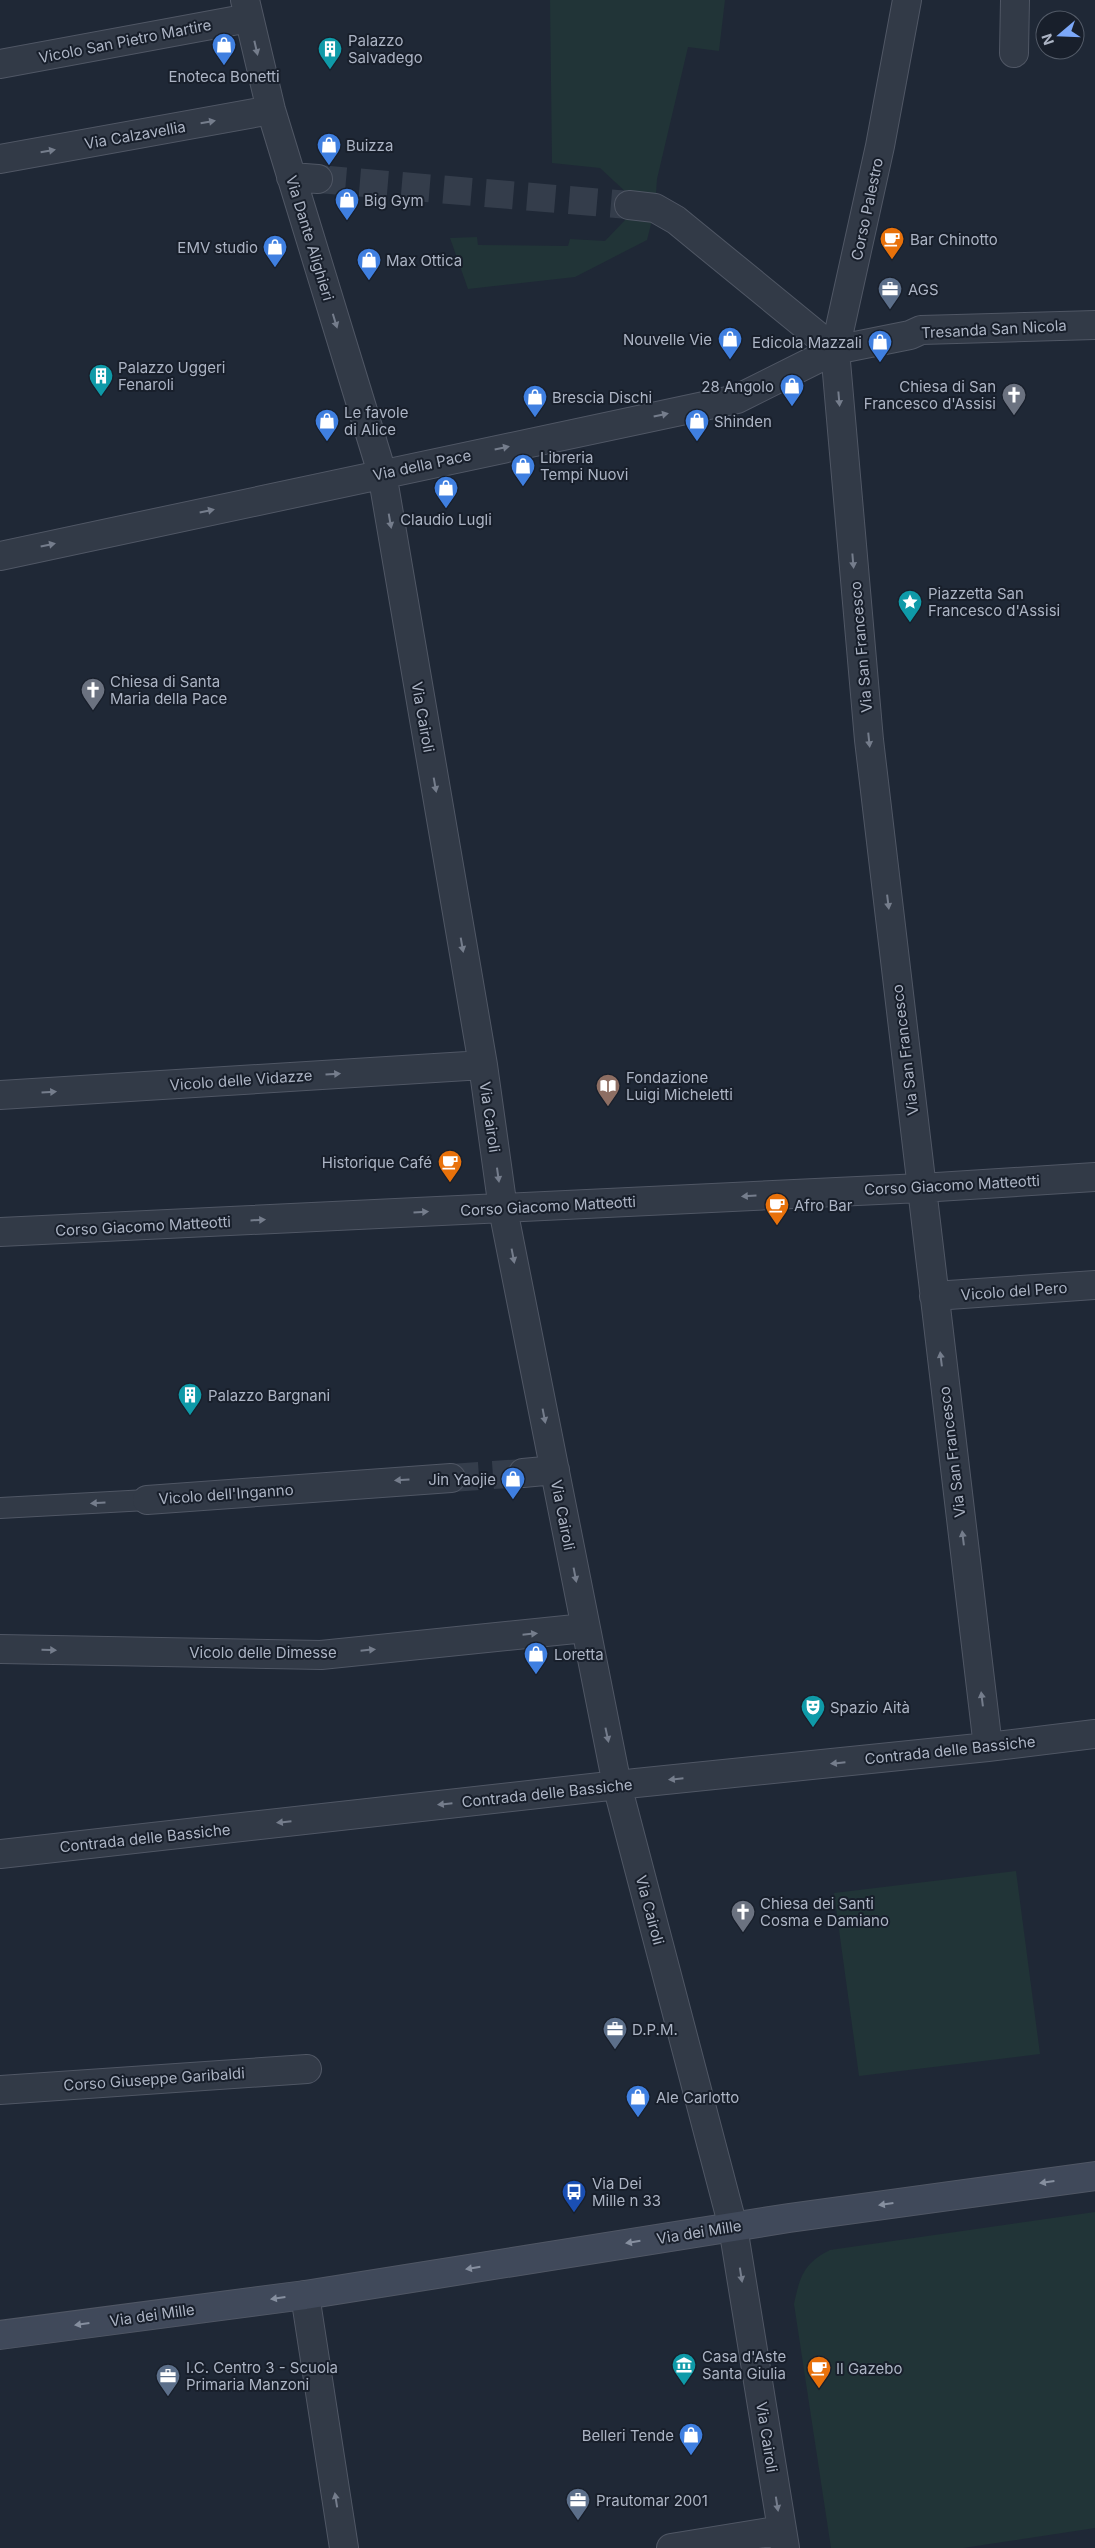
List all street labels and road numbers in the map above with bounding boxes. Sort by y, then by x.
street label: Vicolo San Pietro Martire [37,15,213,67]
street label: Via Calzavellia [83,117,187,153]
street label: Corso Palestro [847,156,887,262]
street label: Via Dante Alighieri [282,173,338,303]
street label: Tresanda San Nicola [921,316,1067,342]
street label: Via della Pace [371,445,473,485]
street label: Via San Francesco [846,580,876,714]
street label: Via Cairoli [407,680,439,754]
street label: Via San Francesco [888,983,922,1117]
street label: Vicolo delle Vidazze [169,1066,313,1094]
street label: Via Cairoli [476,1080,504,1154]
street label: Corso Giacomo Matteotti [864,1171,1040,1199]
street label: Corso Giacomo Matteotti [460,1192,636,1220]
street label: Corso Giacomo Matteotti [55,1212,231,1240]
street label: Vicolo del Pero [960,1278,1068,1304]
street label: Via San Francesco [935,1385,969,1519]
street label: Via Cairoli [547,1478,579,1552]
street label: Vicolo dell'Inganno [158,1480,294,1508]
street label: Vicolo delle Dimesse [189,1643,337,1662]
street label: Contrada delle Bassiche [864,1732,1036,1768]
street label: Contrada delle Bassiche [461,1775,633,1811]
street label: Contrada delle Bassiche [59,1820,231,1856]
street label: Via Cairoli [632,1873,668,1947]
street label: Corso Giuseppe Garibaldi [63,2063,245,2095]
street label: Via dei Mille [655,2216,743,2248]
street label: Via dei Mille [108,2300,196,2330]
street label: Via Cairoli [752,2400,782,2474]

